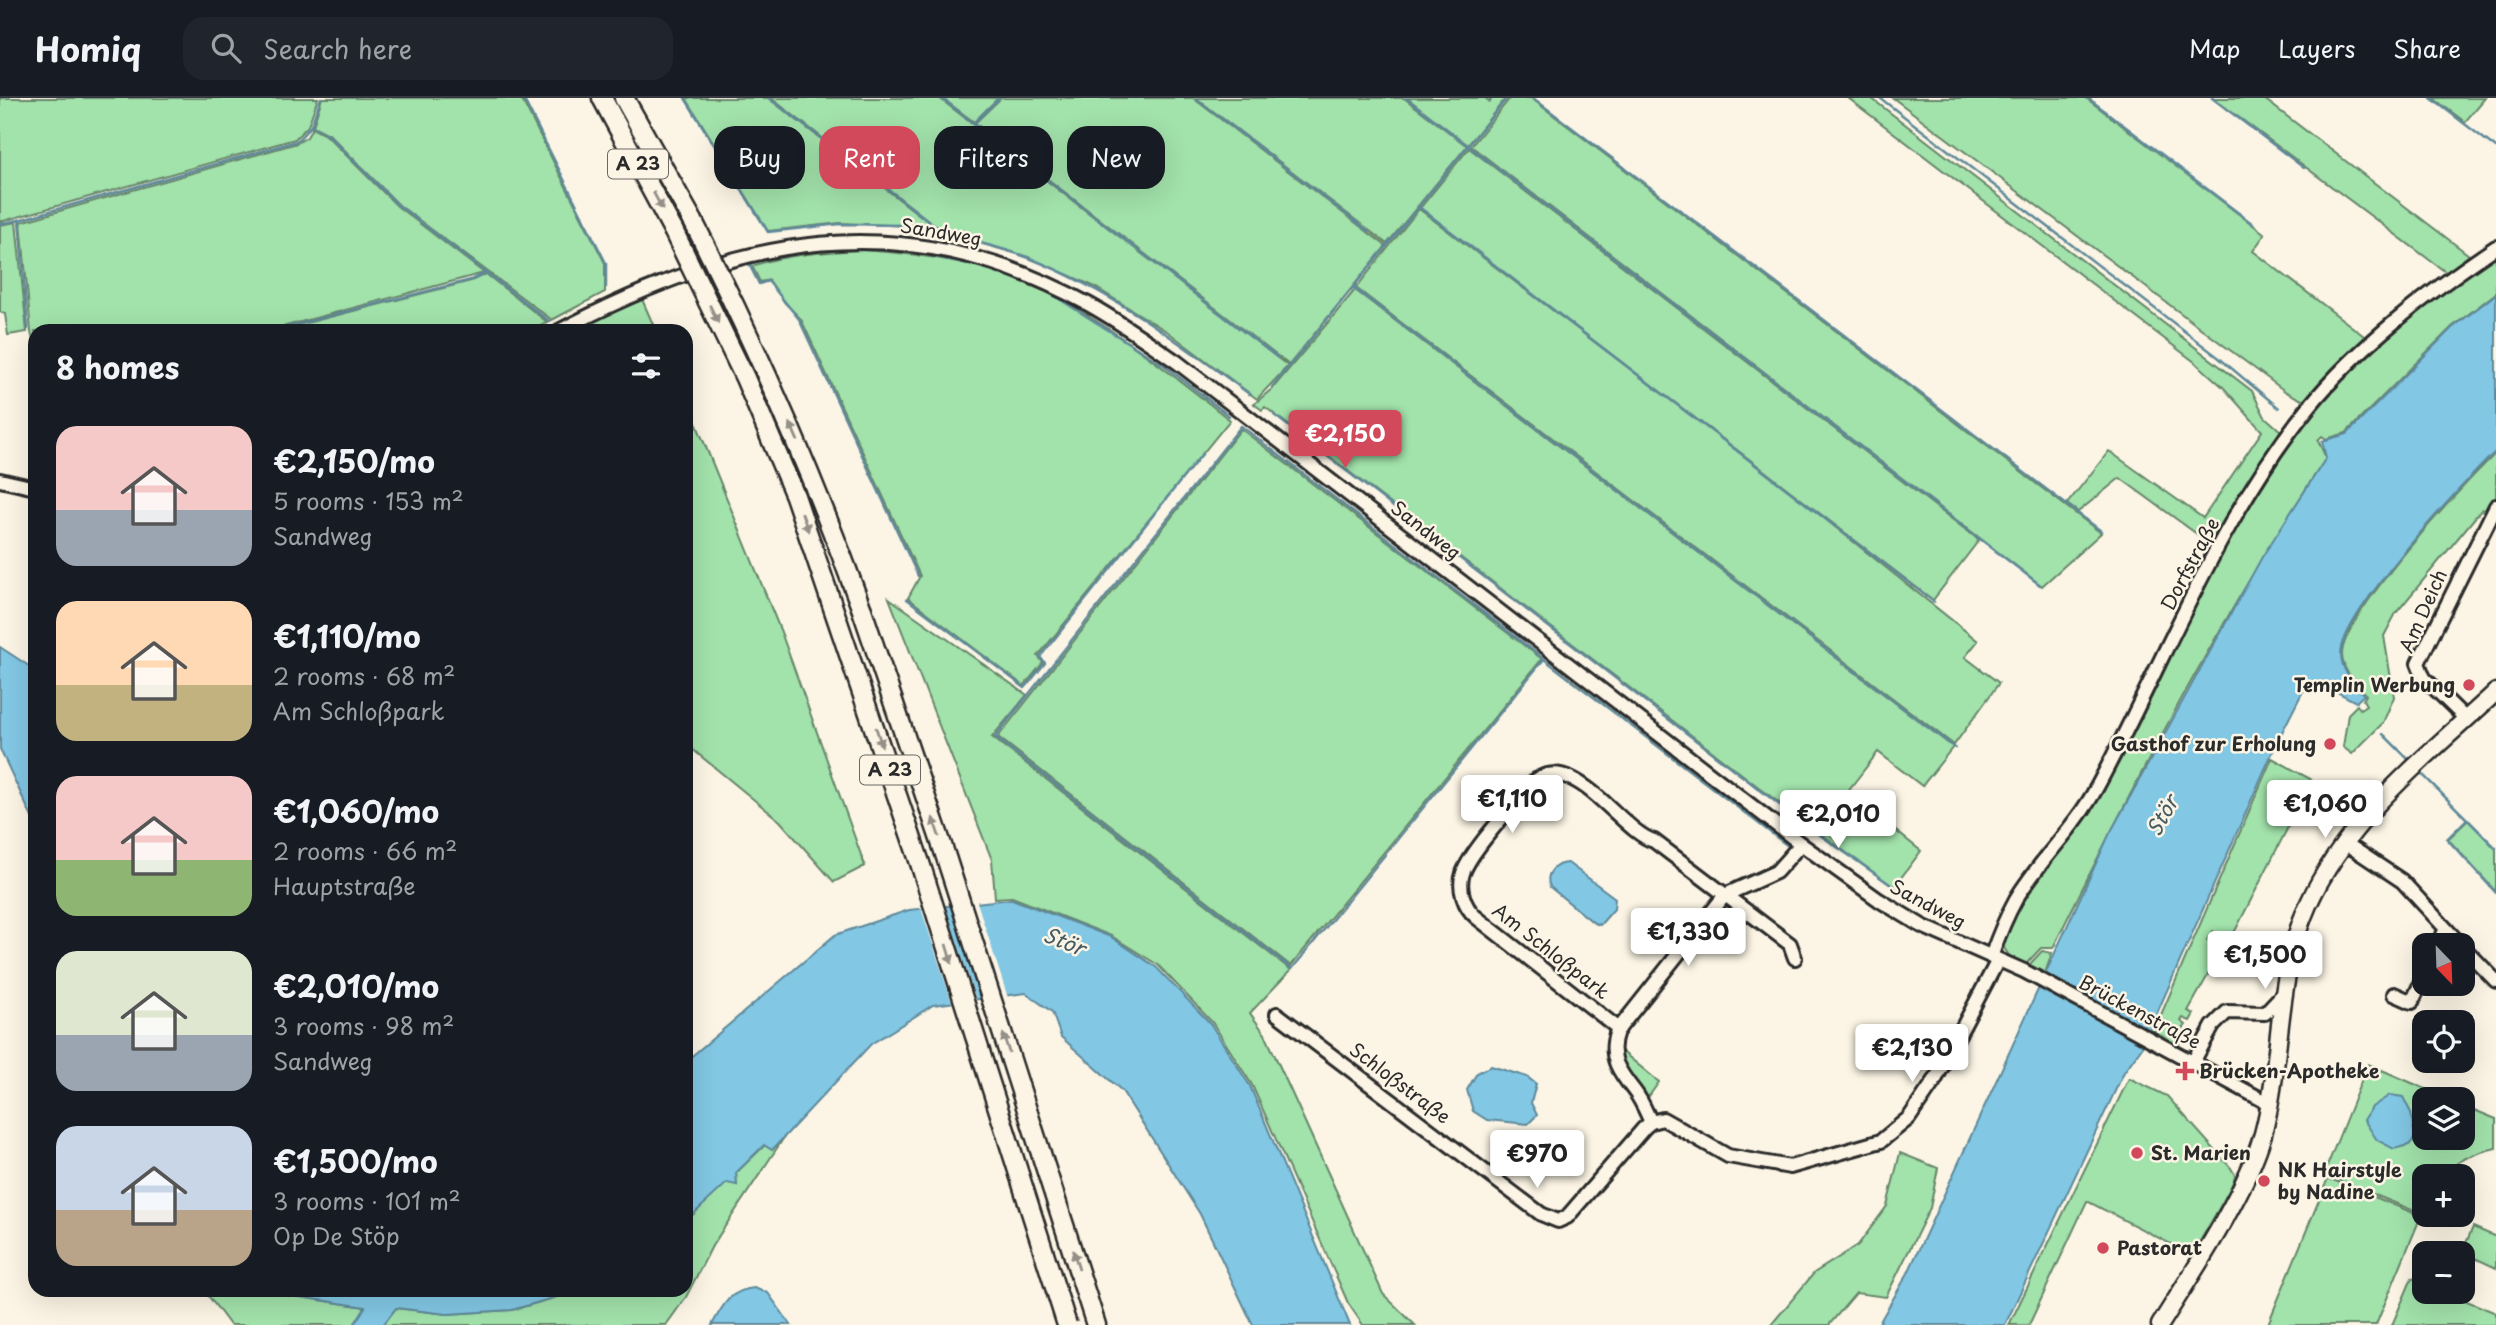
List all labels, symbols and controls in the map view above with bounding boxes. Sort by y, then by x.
search box [183,17,673,80]
text: Homiq [35,23,141,73]
icon: search [207,29,245,67]
text: Search here [263,29,412,68]
text: Map [2189,30,2240,66]
text: Layers [2278,30,2355,66]
text: Share [2393,30,2461,66]
chip: Buy [714,126,805,189]
chip: Rent [819,126,920,189]
chip: Filters [934,126,1053,189]
chip: New [1067,126,1165,189]
road number: A 23 [608,150,668,178]
one-way arrow [652,191,663,211]
street label: Sandweg [898,210,984,252]
one-way arrow [709,304,720,324]
text: 8 homes [56,344,179,389]
icon: filters [627,347,665,385]
pin: €2,150 [1288,410,1402,470]
text: €2,150 [1305,415,1385,450]
one-way arrow [788,422,800,442]
text: €2,150/mo [273,438,435,483]
icon: home [112,454,196,538]
text: 5 rooms · 153 m² [273,483,464,518]
street label: Sandweg [1386,493,1468,566]
one-way arrow [800,512,811,533]
street label: Dorfstraße [2153,512,2225,615]
text: Sandweg [273,518,373,553]
street label: Am Deich [2391,564,2453,657]
text: €1,110/mo [273,613,421,658]
icon: home [112,629,196,713]
text: 2 rooms · 68 m² [273,658,455,693]
place label: Templin Werbung [2294,670,2455,698]
marker: Templin Werbung [2461,677,2477,693]
text: Am Schloßpark [273,693,444,728]
one-way arrow [874,727,885,748]
place label: Gasthof zur Erholung [2111,729,2316,757]
marker: Gasthof zur Erholung [2322,736,2338,752]
road number: A 23 [860,756,920,784]
pin: €1,110 [1455,776,1569,835]
text: €1,110 [1477,780,1547,815]
pin: €1,060 [2268,780,2382,840]
text: €1,060 [2283,785,2367,820]
water label: Stör [2137,786,2187,841]
text: €1,060/mo [273,788,439,833]
pin: €2,010 [1781,790,1895,850]
text: €2,010 [1796,795,1880,830]
icon: home [112,804,196,888]
one-way arrow [930,816,941,837]
text: 2 rooms · 66 m² [273,833,457,868]
text: Hauptstraße [273,868,415,903]
street label: Sandweg [1886,871,1971,935]
street label: Am Schloßpark [1487,896,1616,1005]
pin: €1,330 [1631,908,1745,968]
text: €1,330 [1647,913,1729,948]
water label: Stör [1039,917,1093,964]
pin: €1,500 [2208,932,2322,991]
north arrow [2412,933,2474,996]
map controls [2412,933,2475,1304]
text: €1,500 [2223,936,2307,971]
one-way arrow [944,944,954,965]
text: €2,010/mo [273,963,439,1008]
street label: Brückenstraße [2075,967,2206,1055]
icon: home [112,979,196,1063]
text: 3 rooms · 98 m² [273,1008,454,1043]
button: locate [2412,1010,2475,1073]
pin: €2,130 [1855,1024,1969,1084]
text: €2,130 [1871,1029,1953,1064]
one-way arrow [1000,1033,1011,1054]
street label: Schloßstraße [1344,1035,1457,1129]
text: Sandweg [273,1043,373,1078]
place label: Brücken-Apotheke [2199,1056,2379,1084]
marker: Brücken-Apotheke [2177,1063,2193,1079]
button: layers [2412,1087,2475,1150]
pin: €970 [1496,1130,1578,1190]
text: €970 [1506,1135,1568,1170]
text: €1,500/mo [273,1138,438,1183]
place label: St. Marien [2151,1138,2251,1166]
marker: St. Marien [2129,1145,2145,1161]
icon: home [112,1154,196,1238]
place label: NK Hairstyle by Nadine [2278,1155,2402,1205]
button: + [2412,1164,2475,1227]
marker: NK Hairstyle by Nadine [2256,1173,2272,1189]
text: 3 rooms · 101 m² [273,1183,461,1218]
text: Op De Stöp [273,1218,399,1253]
place label: Pastorat [2117,1233,2202,1261]
marker: Pastorat [2095,1240,2111,1256]
button: − [2412,1241,2475,1304]
one-way arrow [1070,1249,1081,1270]

